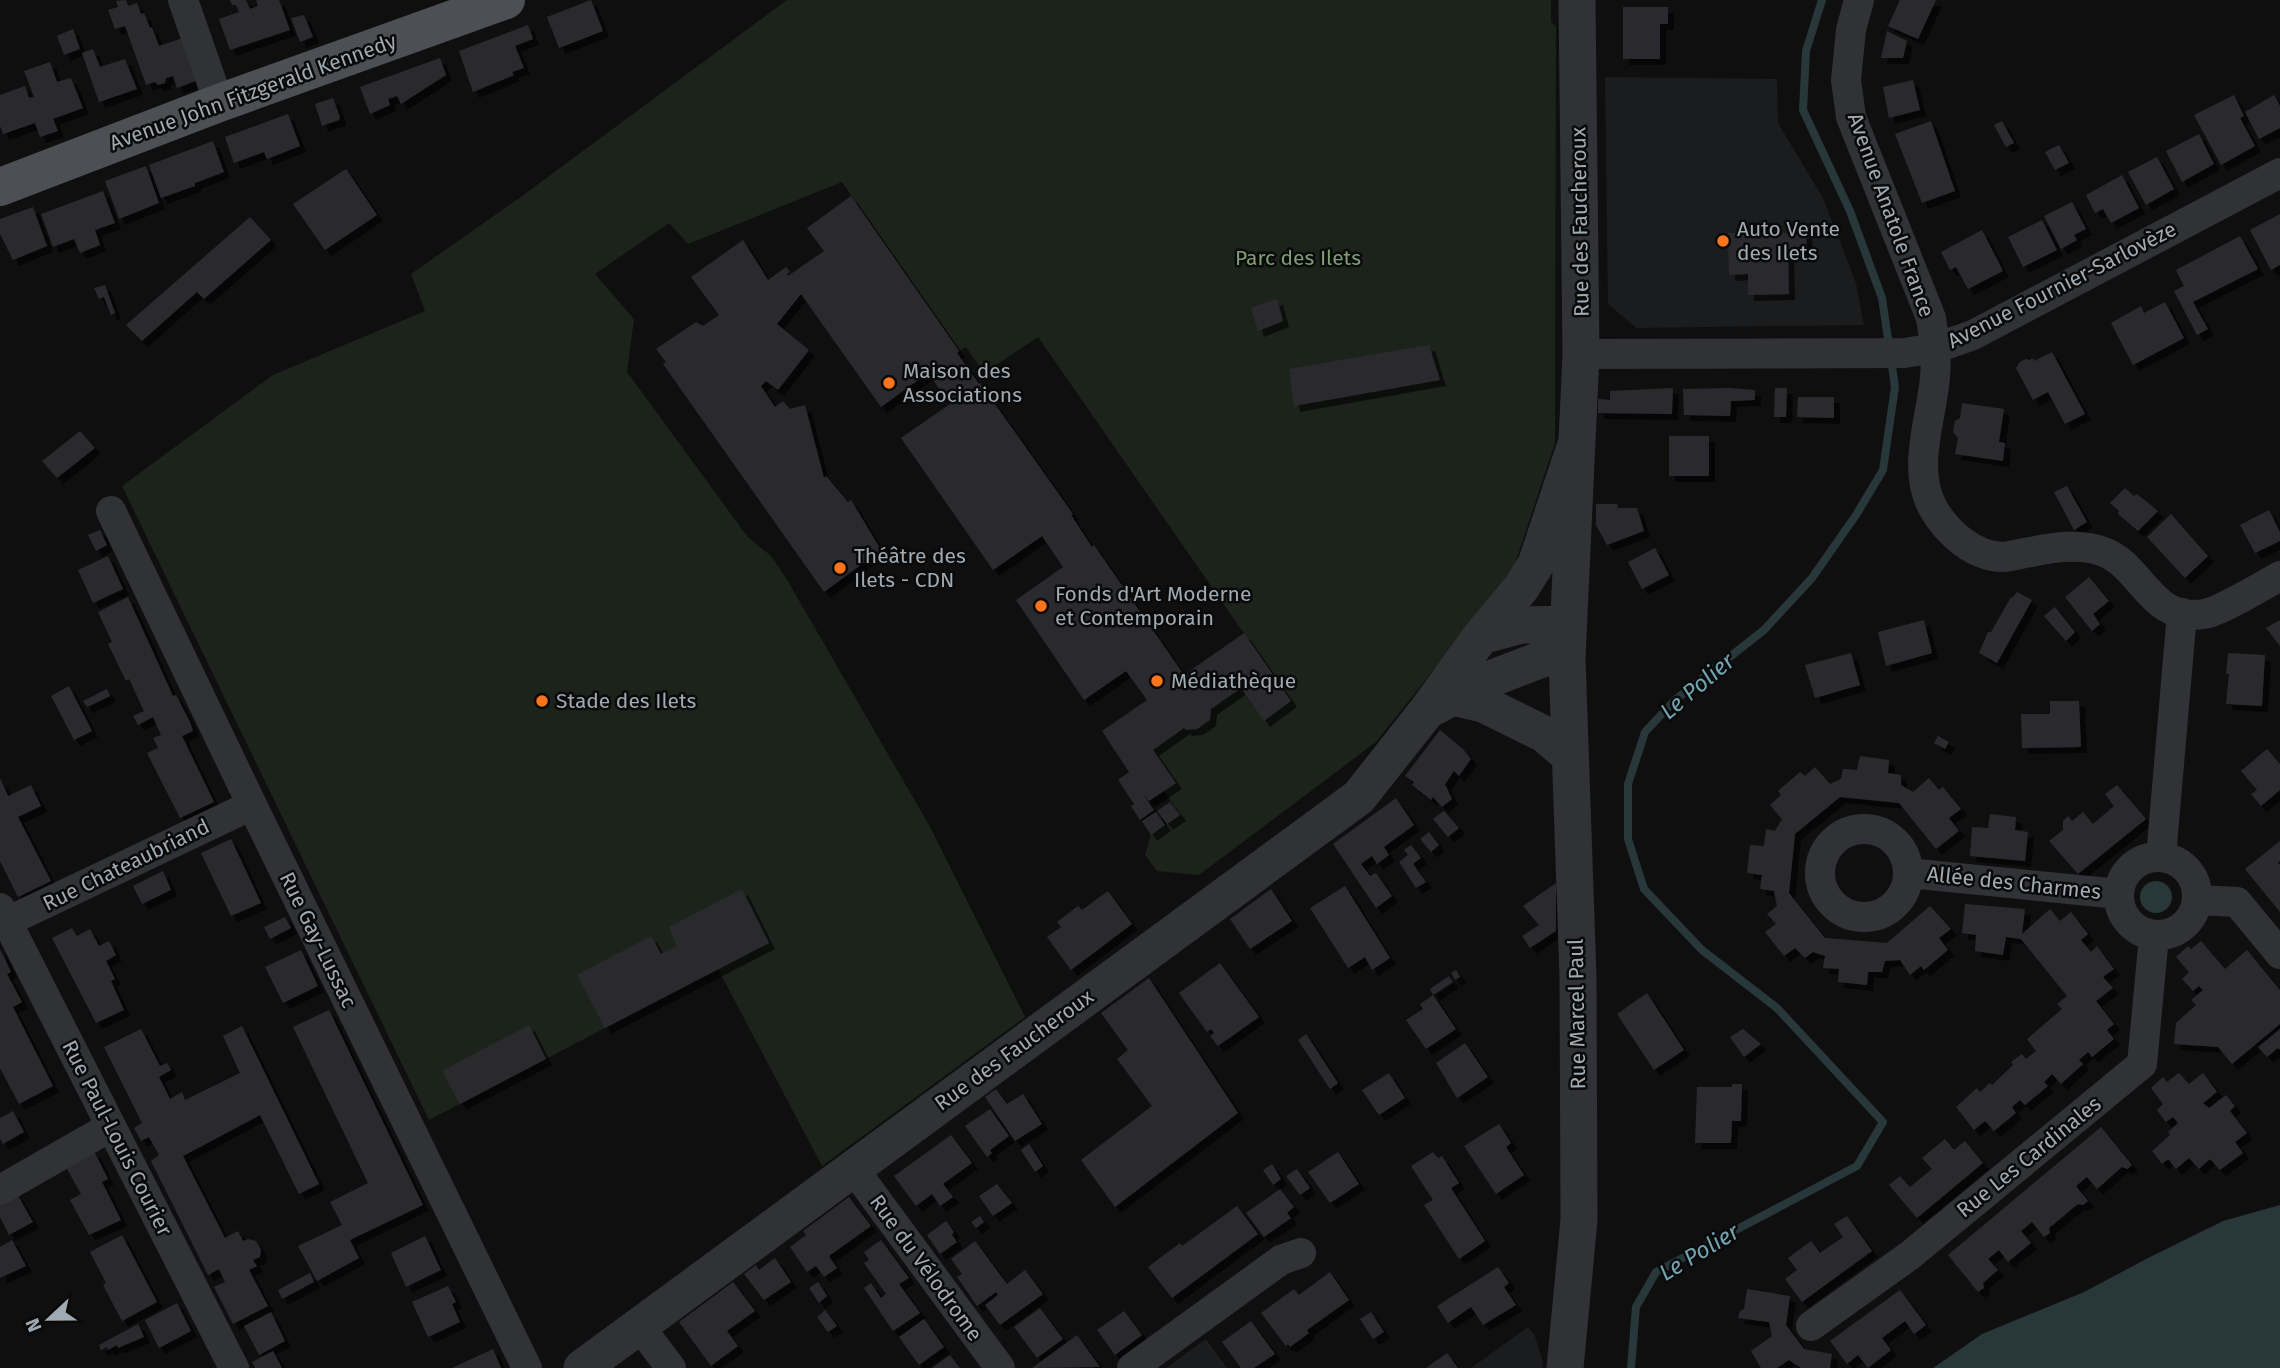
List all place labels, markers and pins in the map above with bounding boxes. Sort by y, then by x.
place label: Auto Vente des Ilets [1737,216,1840,266]
marker: Auto Vente des Ilets [1715,233,1731,249]
place label: Maison des Associations [903,358,1022,408]
marker: Maison des Associations [881,375,897,391]
place label: Théâtre des Ilets - CDN [854,543,966,593]
marker: Théâtre des Ilets - CDN [832,560,848,576]
place label: Fonds d'Art Moderne et Contemporain [1055,581,1251,631]
marker: Fonds d'Art Moderne et Contemporain [1033,598,1049,614]
place label: Médiathèque [1171,668,1296,694]
marker: Médiathèque [1149,673,1165,689]
place label: Stade des Ilets [556,688,697,714]
marker: Stade des Ilets [534,693,550,709]

